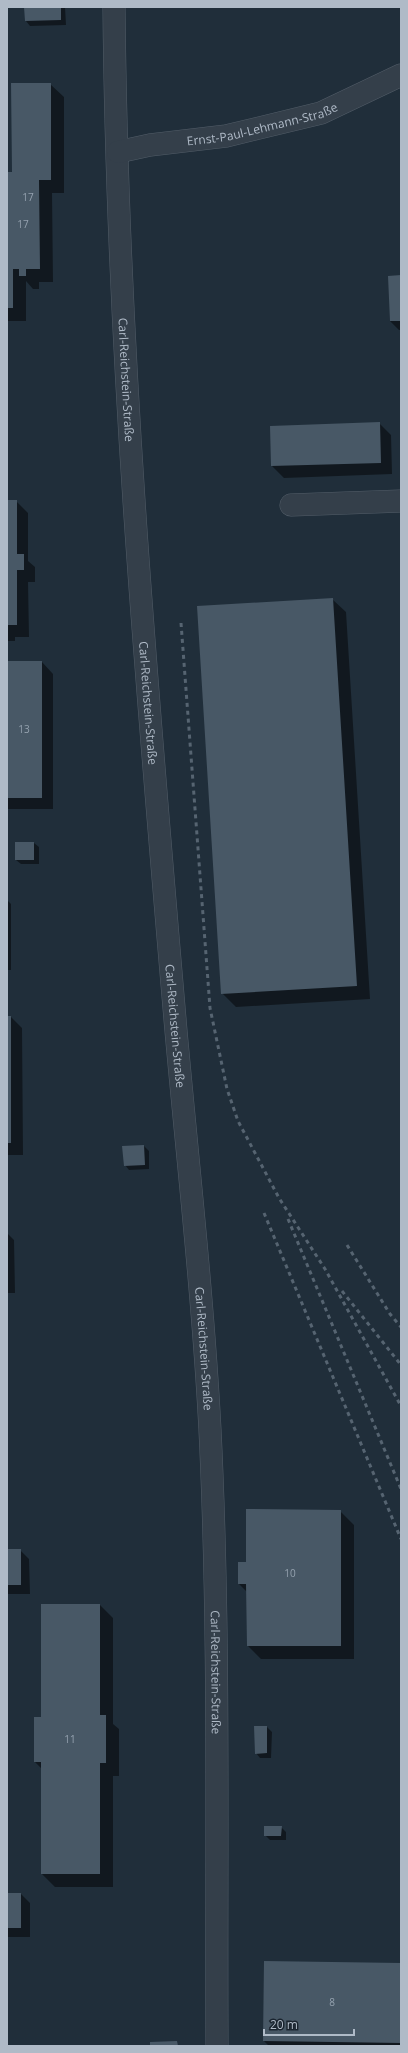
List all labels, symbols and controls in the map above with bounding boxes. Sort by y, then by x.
street label: Ernst-Paul-Lehmann-Straße [186,98,340,149]
house number: 17 [22,190,34,204]
house number: 17 [17,217,29,231]
street label: Carl-Reichstein-Straße [115,317,139,442]
street label: Carl-Reichstein-Straße [135,641,162,766]
house number: 13 [18,722,30,736]
street label: Carl-Reichstein-Straße [162,963,190,1089]
street label: Carl-Reichstein-Straße [191,1286,217,1411]
house number: 10 [284,1566,296,1580]
street label: Carl-Reichstein-Straße [207,1610,225,1735]
house number: 11 [64,1732,76,1746]
house number: 8 [329,1995,335,2009]
scale bar [264,2011,354,2037]
text: 20 m [270,2016,298,2033]

